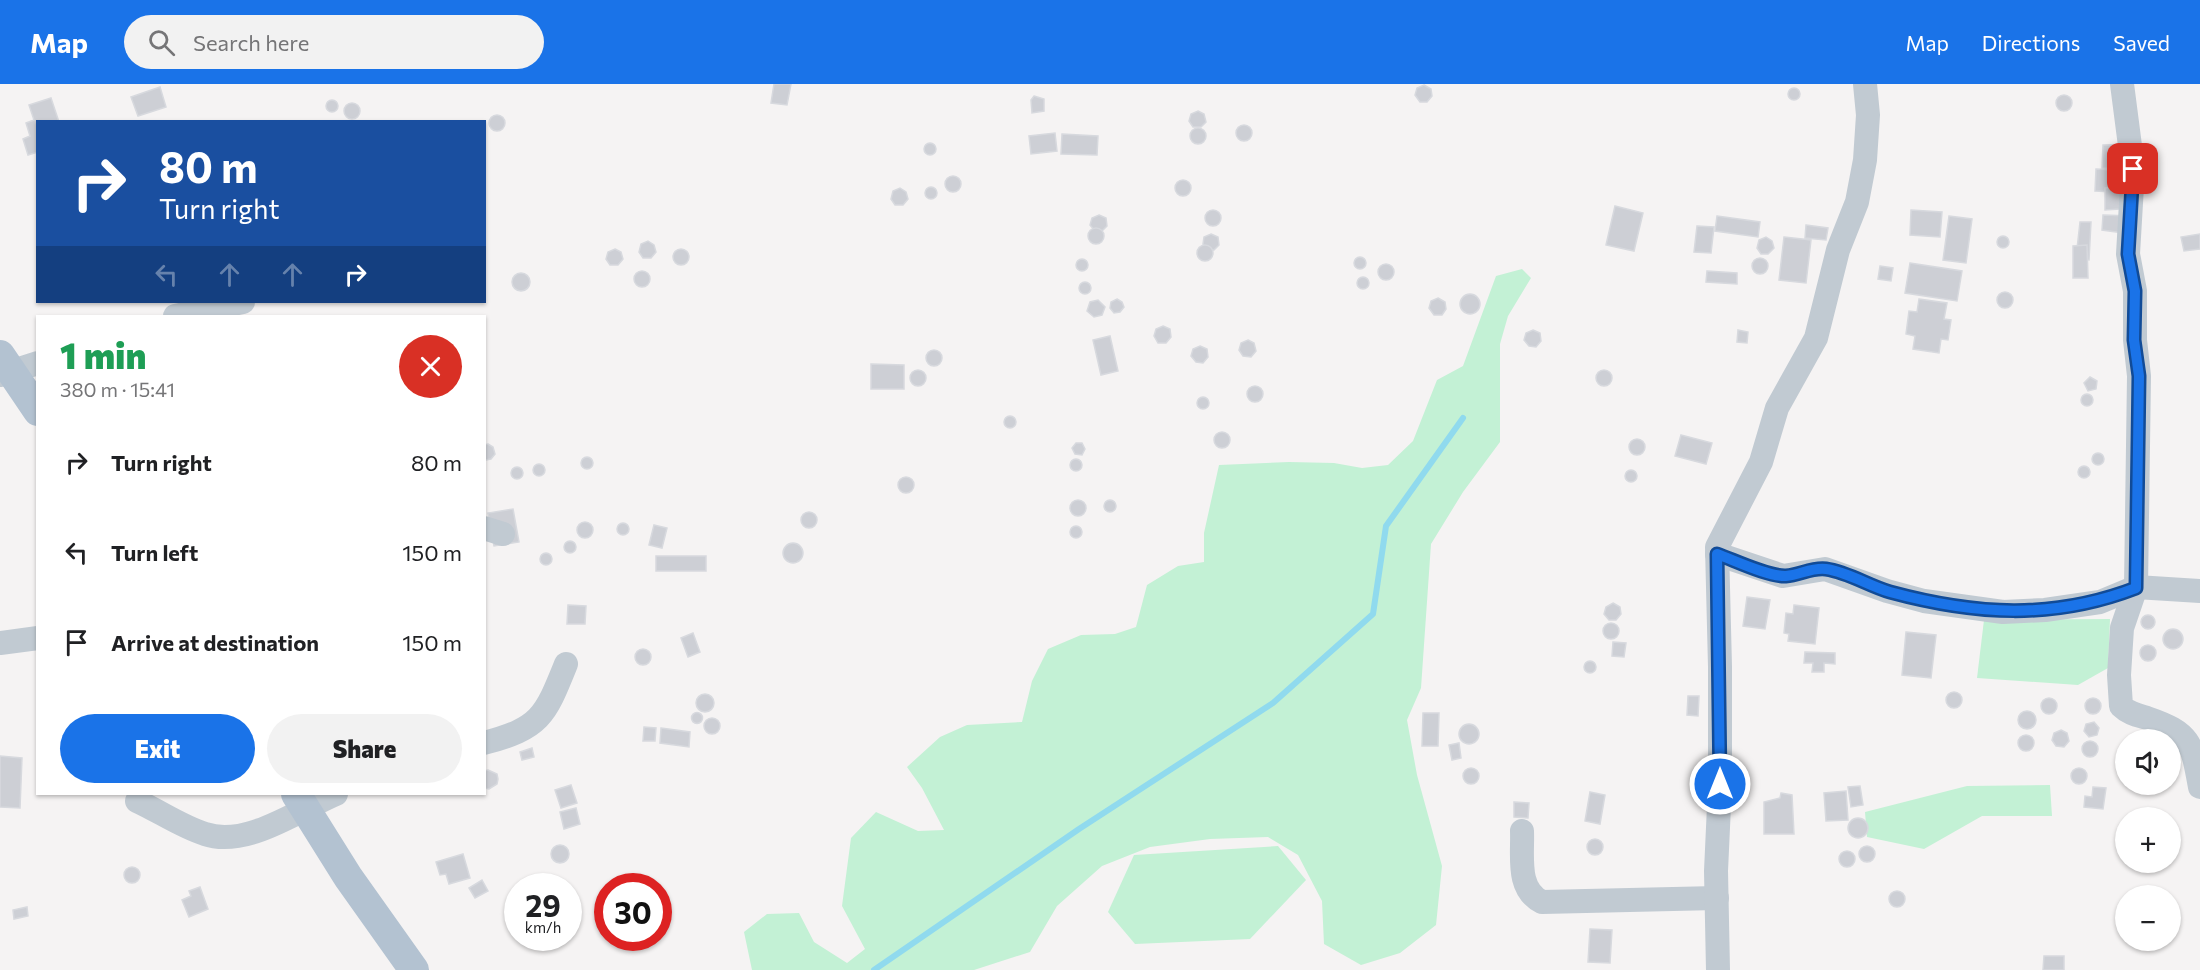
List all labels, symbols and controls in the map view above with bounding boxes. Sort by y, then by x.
search box [124,15,544,69]
text: Map [30,25,88,59]
icon: search [145,26,178,59]
text: Search here [193,29,309,56]
text: Map [1906,30,1949,55]
text: Directions [1982,30,2080,55]
text: Saved [2113,30,2170,55]
text: 80 m [159,140,258,192]
pin [2107,143,2158,194]
icon: right [60,144,138,222]
icon: arrive [2116,152,2149,185]
text: Turn right [159,192,279,225]
icon: left [150,258,183,291]
icon: ahead [213,258,246,291]
icon: ahead [276,258,309,291]
icon: right [339,258,372,291]
text: 1 min [60,332,146,376]
button: close [399,335,462,398]
text: 380 m · 15:41 [60,377,175,401]
icon: right [60,446,93,479]
text: Turn right [111,449,212,476]
text: 80 m [411,449,462,476]
icon: left [60,536,93,569]
text: Turn left [111,539,198,566]
text: 150 m [402,539,462,566]
icon: arrive [60,626,93,659]
text: Arrive at destination [111,629,319,656]
text: 150 m [402,629,462,656]
button: Exit [60,714,255,783]
button: Share [267,714,462,783]
map controls [2115,729,2181,951]
button: sound [2115,729,2181,795]
position arrow [1688,752,1752,816]
button: + [2115,807,2181,873]
speed limit sign: 30 [594,873,672,951]
button: − [2115,885,2181,951]
text: 29 [525,886,561,923]
text: km/h [525,918,561,936]

